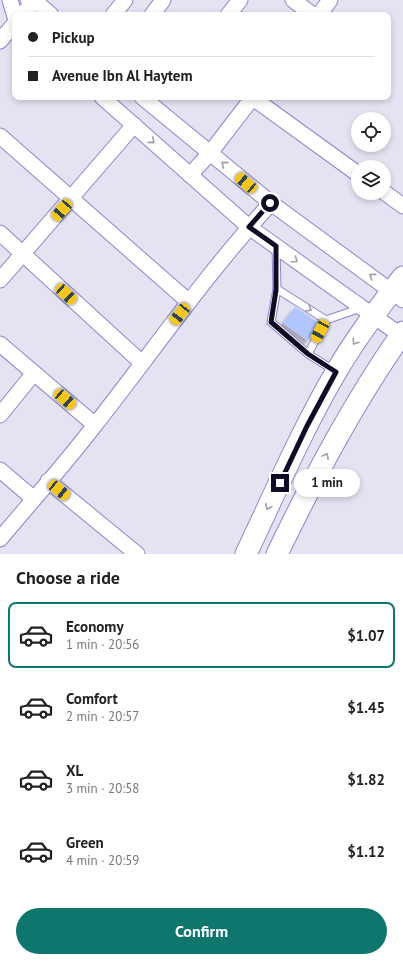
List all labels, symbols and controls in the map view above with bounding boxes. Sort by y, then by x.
text: Pickup [52,28,95,47]
text: Avenue Ibn Al Haytem [52,66,193,85]
map controls [351,112,391,200]
button: locate [351,112,391,152]
one-way arrow [147,137,155,144]
button: layers [351,160,391,200]
one-way arrow [221,162,228,169]
car [233,171,259,195]
route start [261,194,279,212]
car [50,197,74,223]
one-way arrow [291,255,298,263]
one-way arrow [369,274,376,281]
car [53,281,79,307]
car [168,301,192,327]
one-way arrow [305,304,312,312]
car [309,318,331,344]
one-way arrow [353,338,360,345]
car [52,387,78,411]
one-way arrow [321,453,328,461]
callout: 1 min [294,469,360,497]
route end [271,474,289,492]
text: 1 min [311,474,343,491]
car [46,478,72,502]
one-way arrow [265,502,273,510]
text: Choose a ride [16,566,120,589]
icon: car [18,617,54,653]
text: Economy [66,617,124,636]
text: $1.07 [347,626,385,645]
text: 1 min · 20:56 [66,636,139,653]
icon: car [18,689,54,725]
text: Comfort [66,689,118,708]
text: $1.45 [347,698,385,717]
text: 2 min · 20:57 [66,708,139,725]
icon: car [18,761,54,797]
text: XL [66,761,83,780]
text: $1.82 [347,770,385,789]
text: 3 min · 20:58 [66,780,139,797]
icon: car [18,833,54,869]
text: Green [66,833,104,852]
text: $1.12 [347,842,385,861]
text: 4 min · 20:59 [66,852,139,869]
button: Confirm [16,908,387,954]

